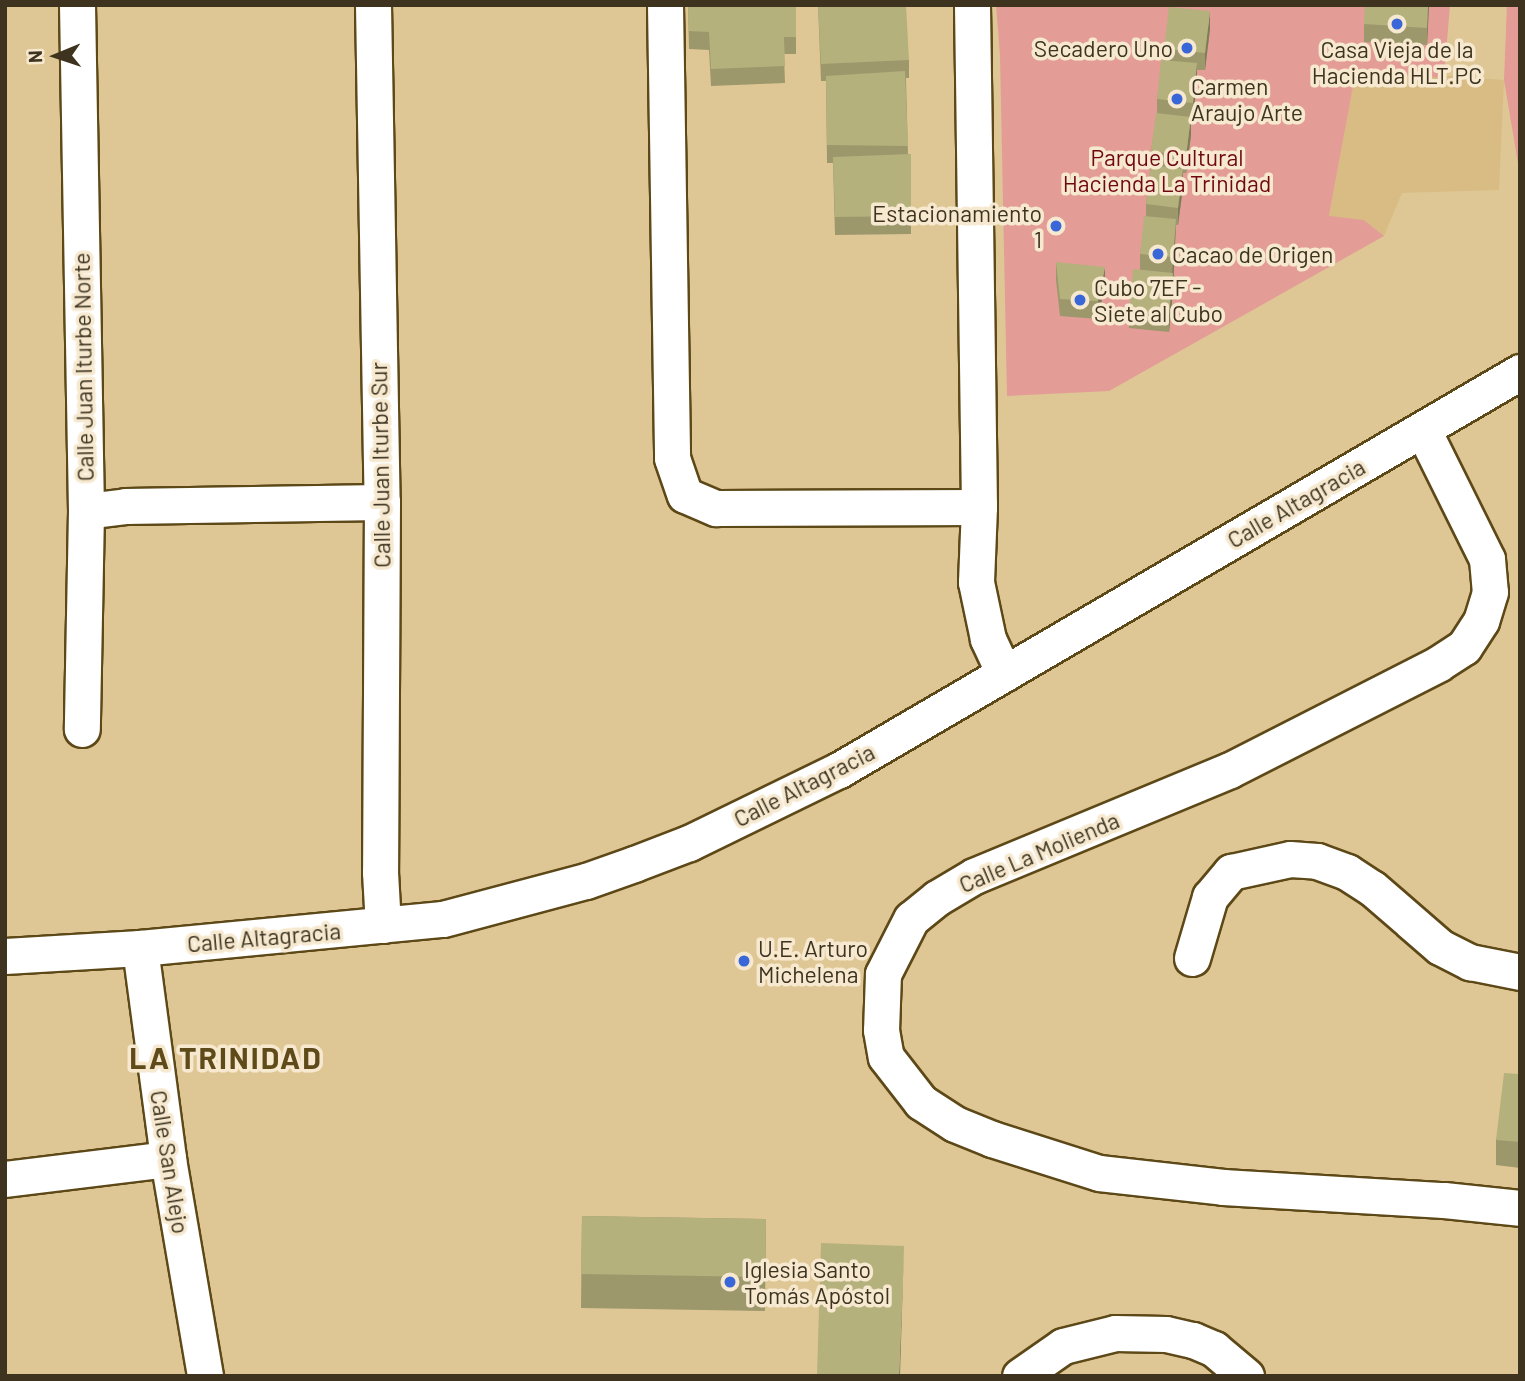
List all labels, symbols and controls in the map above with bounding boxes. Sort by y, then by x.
marker: Casa Vieja de la Hacienda HLT.PC [1389,16,1405,32]
north arrow [21,21,91,91]
place label: Secadero Uno [1034,34,1173,62]
place label: Casa Vieja de la Hacienda HLT.PC [1312,35,1482,89]
marker: Secadero Uno [1179,40,1195,56]
text: N [23,50,46,63]
place label: Carmen Araujo Arte [1191,72,1303,126]
marker: Carmen Araujo Arte [1169,91,1185,107]
park label: Parque Cultural Hacienda La Trinidad [1063,143,1271,197]
place label: Estacionamiento 1 [872,199,1042,253]
marker: Estacionamiento 1 [1048,218,1064,234]
place label: Cacao de Origen [1172,240,1333,268]
marker: Cacao de Origen [1150,246,1166,262]
street label: Calle Juan Iturbe Norte [67,252,99,482]
place label: Cubo 7EF - Siete al Cubo [1094,273,1223,327]
marker: Cubo 7EF - Siete al Cubo [1072,292,1088,308]
street label: Calle Juan Iturbe Sur [364,362,396,568]
street label: Calle Altagracia [1222,452,1370,554]
street label: Calle Altagracia [729,738,879,832]
street label: Calle La Molienda [955,806,1123,898]
street label: Calle Altagracia [186,917,342,957]
place label: U.E. Arturo Michelena [758,934,868,988]
marker: U.E. Arturo Michelena [736,953,752,969]
district label: LA TRINIDAD [131,1039,321,1075]
street label: Calle San Alejo [145,1088,195,1236]
place label: Iglesia Santo Tomás Apóstol [744,1255,890,1309]
marker: Iglesia Santo Tomás Apóstol [722,1274,738,1290]

